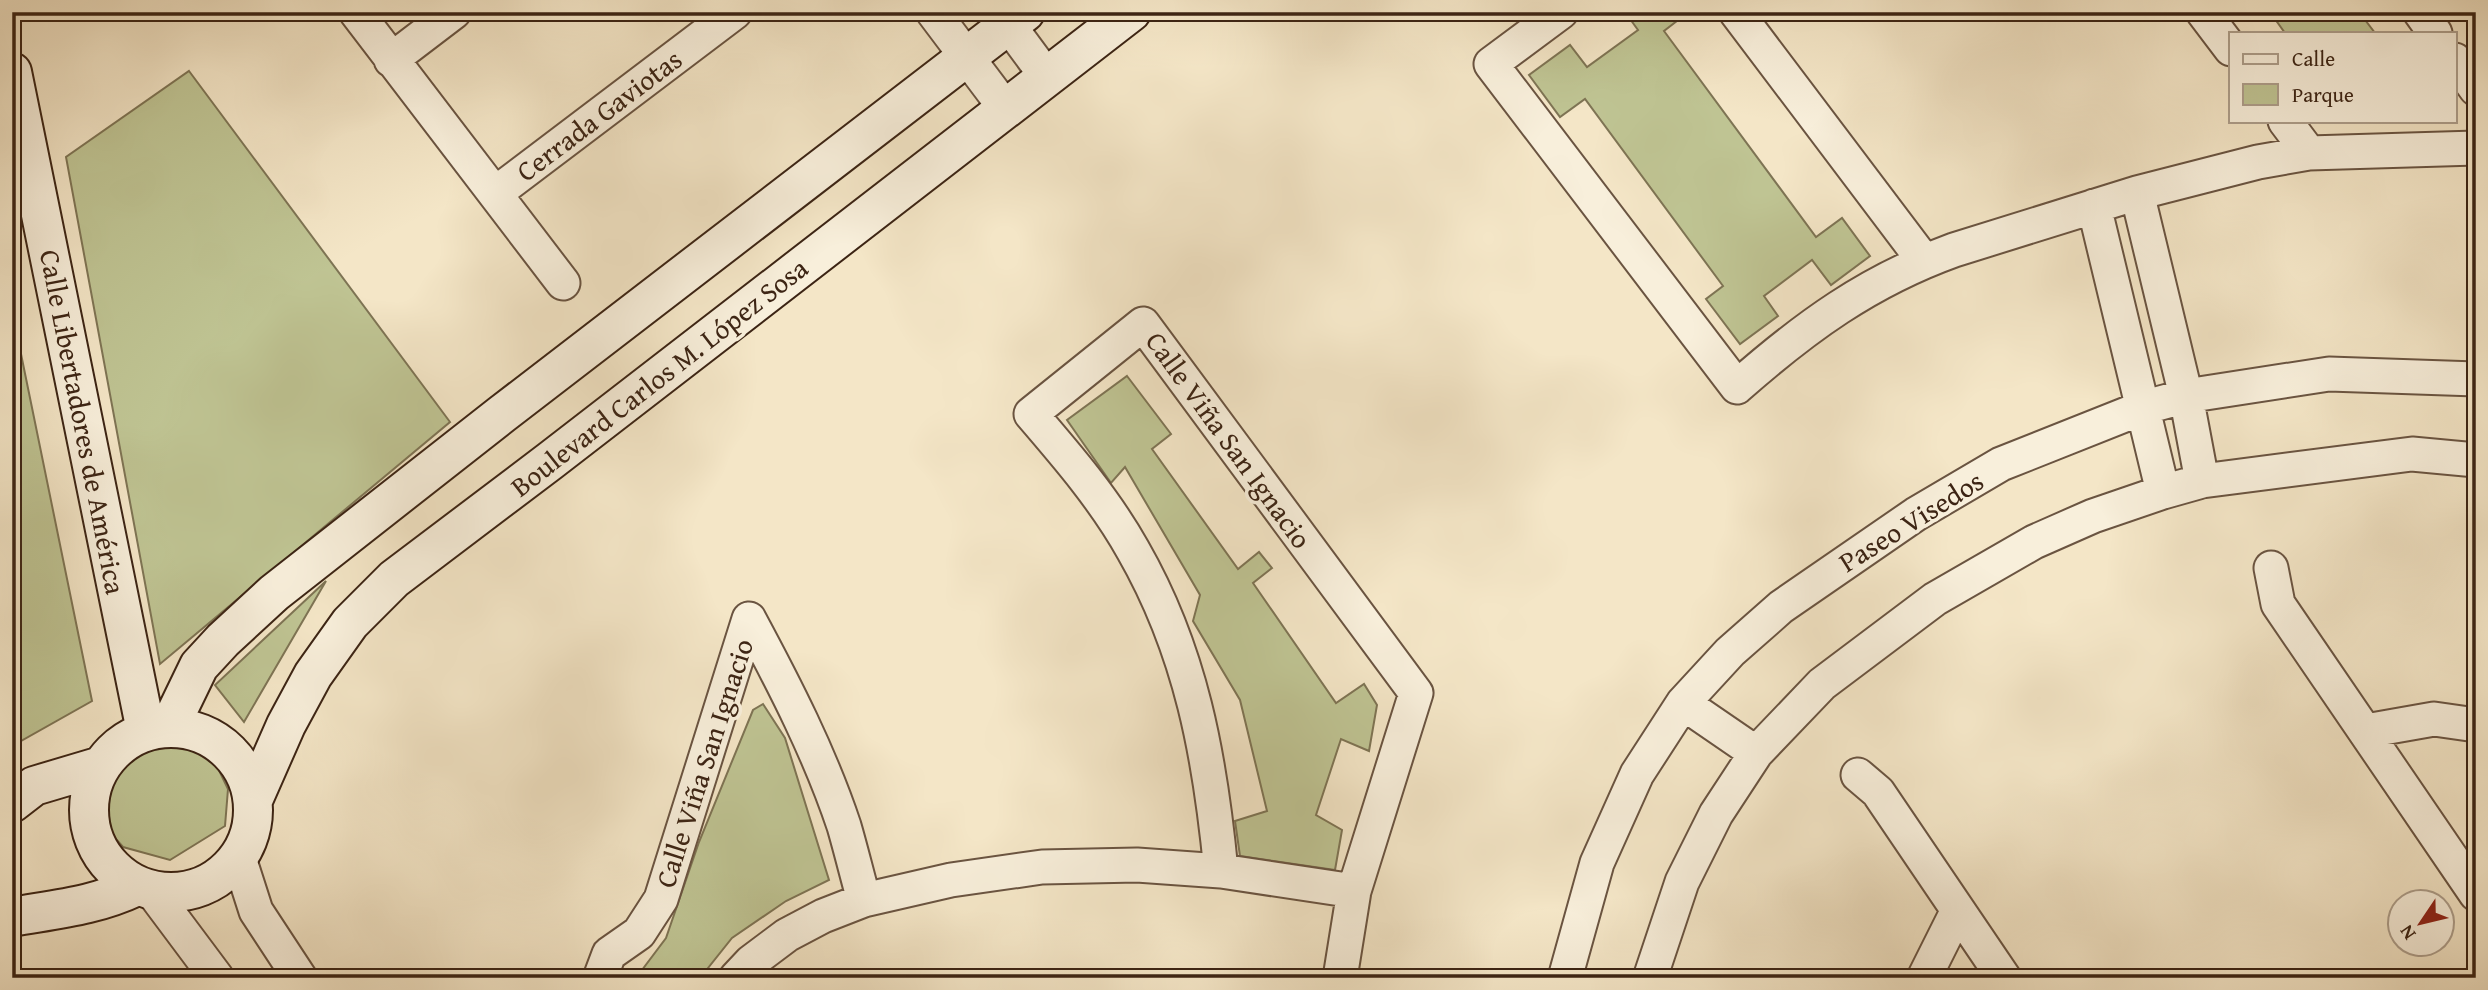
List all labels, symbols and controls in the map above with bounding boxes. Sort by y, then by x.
legend [2229,32,2456,122]
street label: Cerrada Gaviotas [507,39,690,191]
text: Calle [2292,43,2335,74]
text: Parque [2292,79,2354,110]
street label: Calle Libertadores de América [30,246,137,599]
street label: Boulevard Carlos M. López Sosa [501,247,817,506]
street label: Calle Viña San Ignacio [1137,323,1322,557]
street label: Paseo Visedos [1830,460,1991,581]
street label: Calle Viña San Ignacio [644,633,763,893]
north arrow [2386,888,2456,958]
text: N [2392,919,2422,946]

